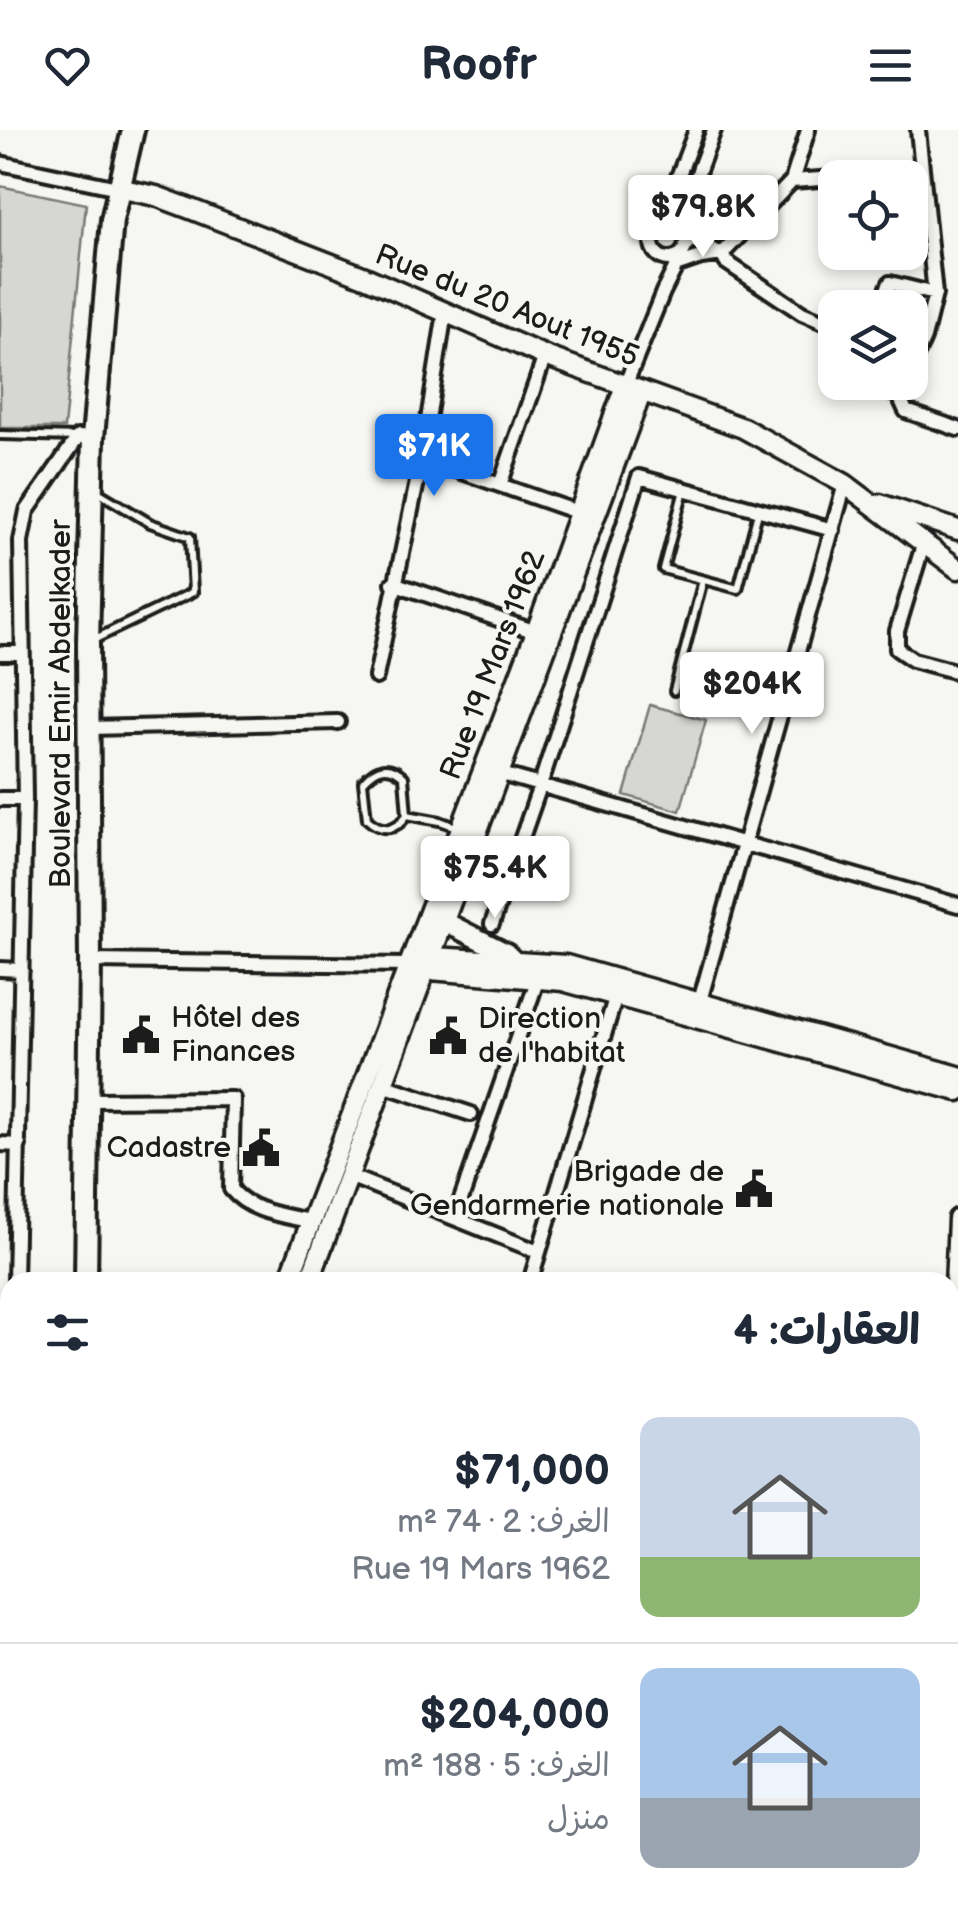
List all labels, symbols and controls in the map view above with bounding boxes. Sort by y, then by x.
icon: heart [40,38,95,93]
text: Roofr [421,38,537,93]
icon: menu [863,38,918,93]
map controls [818,160,928,400]
button: locate [818,160,928,270]
pin: $79.8K [622,175,784,260]
text: $79.8K [650,188,756,227]
street label: Rue du 20 Aout 1955 [370,237,644,375]
button: layers [818,290,928,400]
pin: $71K [375,414,493,499]
text: $71K [397,427,471,466]
street label: Boulevard Emir Abdelkader [43,518,79,889]
street label: Rue 19 Mars 1962 [433,545,553,785]
pin: $204K [682,652,822,737]
text: $204K [702,665,802,704]
pin: $75.4K [414,836,576,921]
text: $75.4K [443,849,547,888]
place label: Hôtel des Finances [171,1000,300,1070]
place label: Direction de l'habitat [478,1001,625,1071]
public building icon: Hôtel des Finances [120,1014,162,1056]
public building icon: Direction de l'habitat [427,1015,469,1057]
public building icon: Cadastre [240,1127,282,1169]
place label: Cadastre [106,1130,231,1166]
place label: Brigade de Gendarmerie nationale [410,1154,724,1224]
public building icon: Brigade de Gendarmerie nationale [733,1168,775,1210]
icon: filters [40,1305,95,1360]
text: العقارات: 4 [733,1306,920,1357]
text: $71,000 [454,1446,610,1497]
icon: home [720,1457,840,1577]
text: الغرف: 2 · 74 m² [397,1503,610,1542]
text: Rue 19 Mars 1962 [351,1550,610,1589]
text: $204,000 [419,1690,610,1741]
icon: home [720,1708,840,1828]
text: الغرف: 5 · 188 m² [383,1747,610,1786]
text: منزل [547,1800,610,1839]

